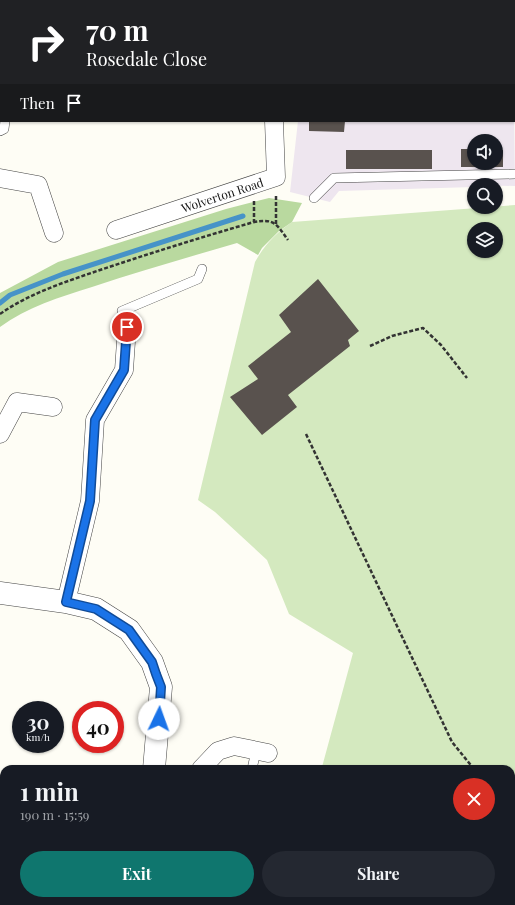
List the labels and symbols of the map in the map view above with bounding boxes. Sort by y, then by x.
street label: Wolverton Road [178,174,265,216]
pin [110,310,144,344]
position arrow [138,698,180,740]
speed limit sign: 40 [72,701,124,753]

